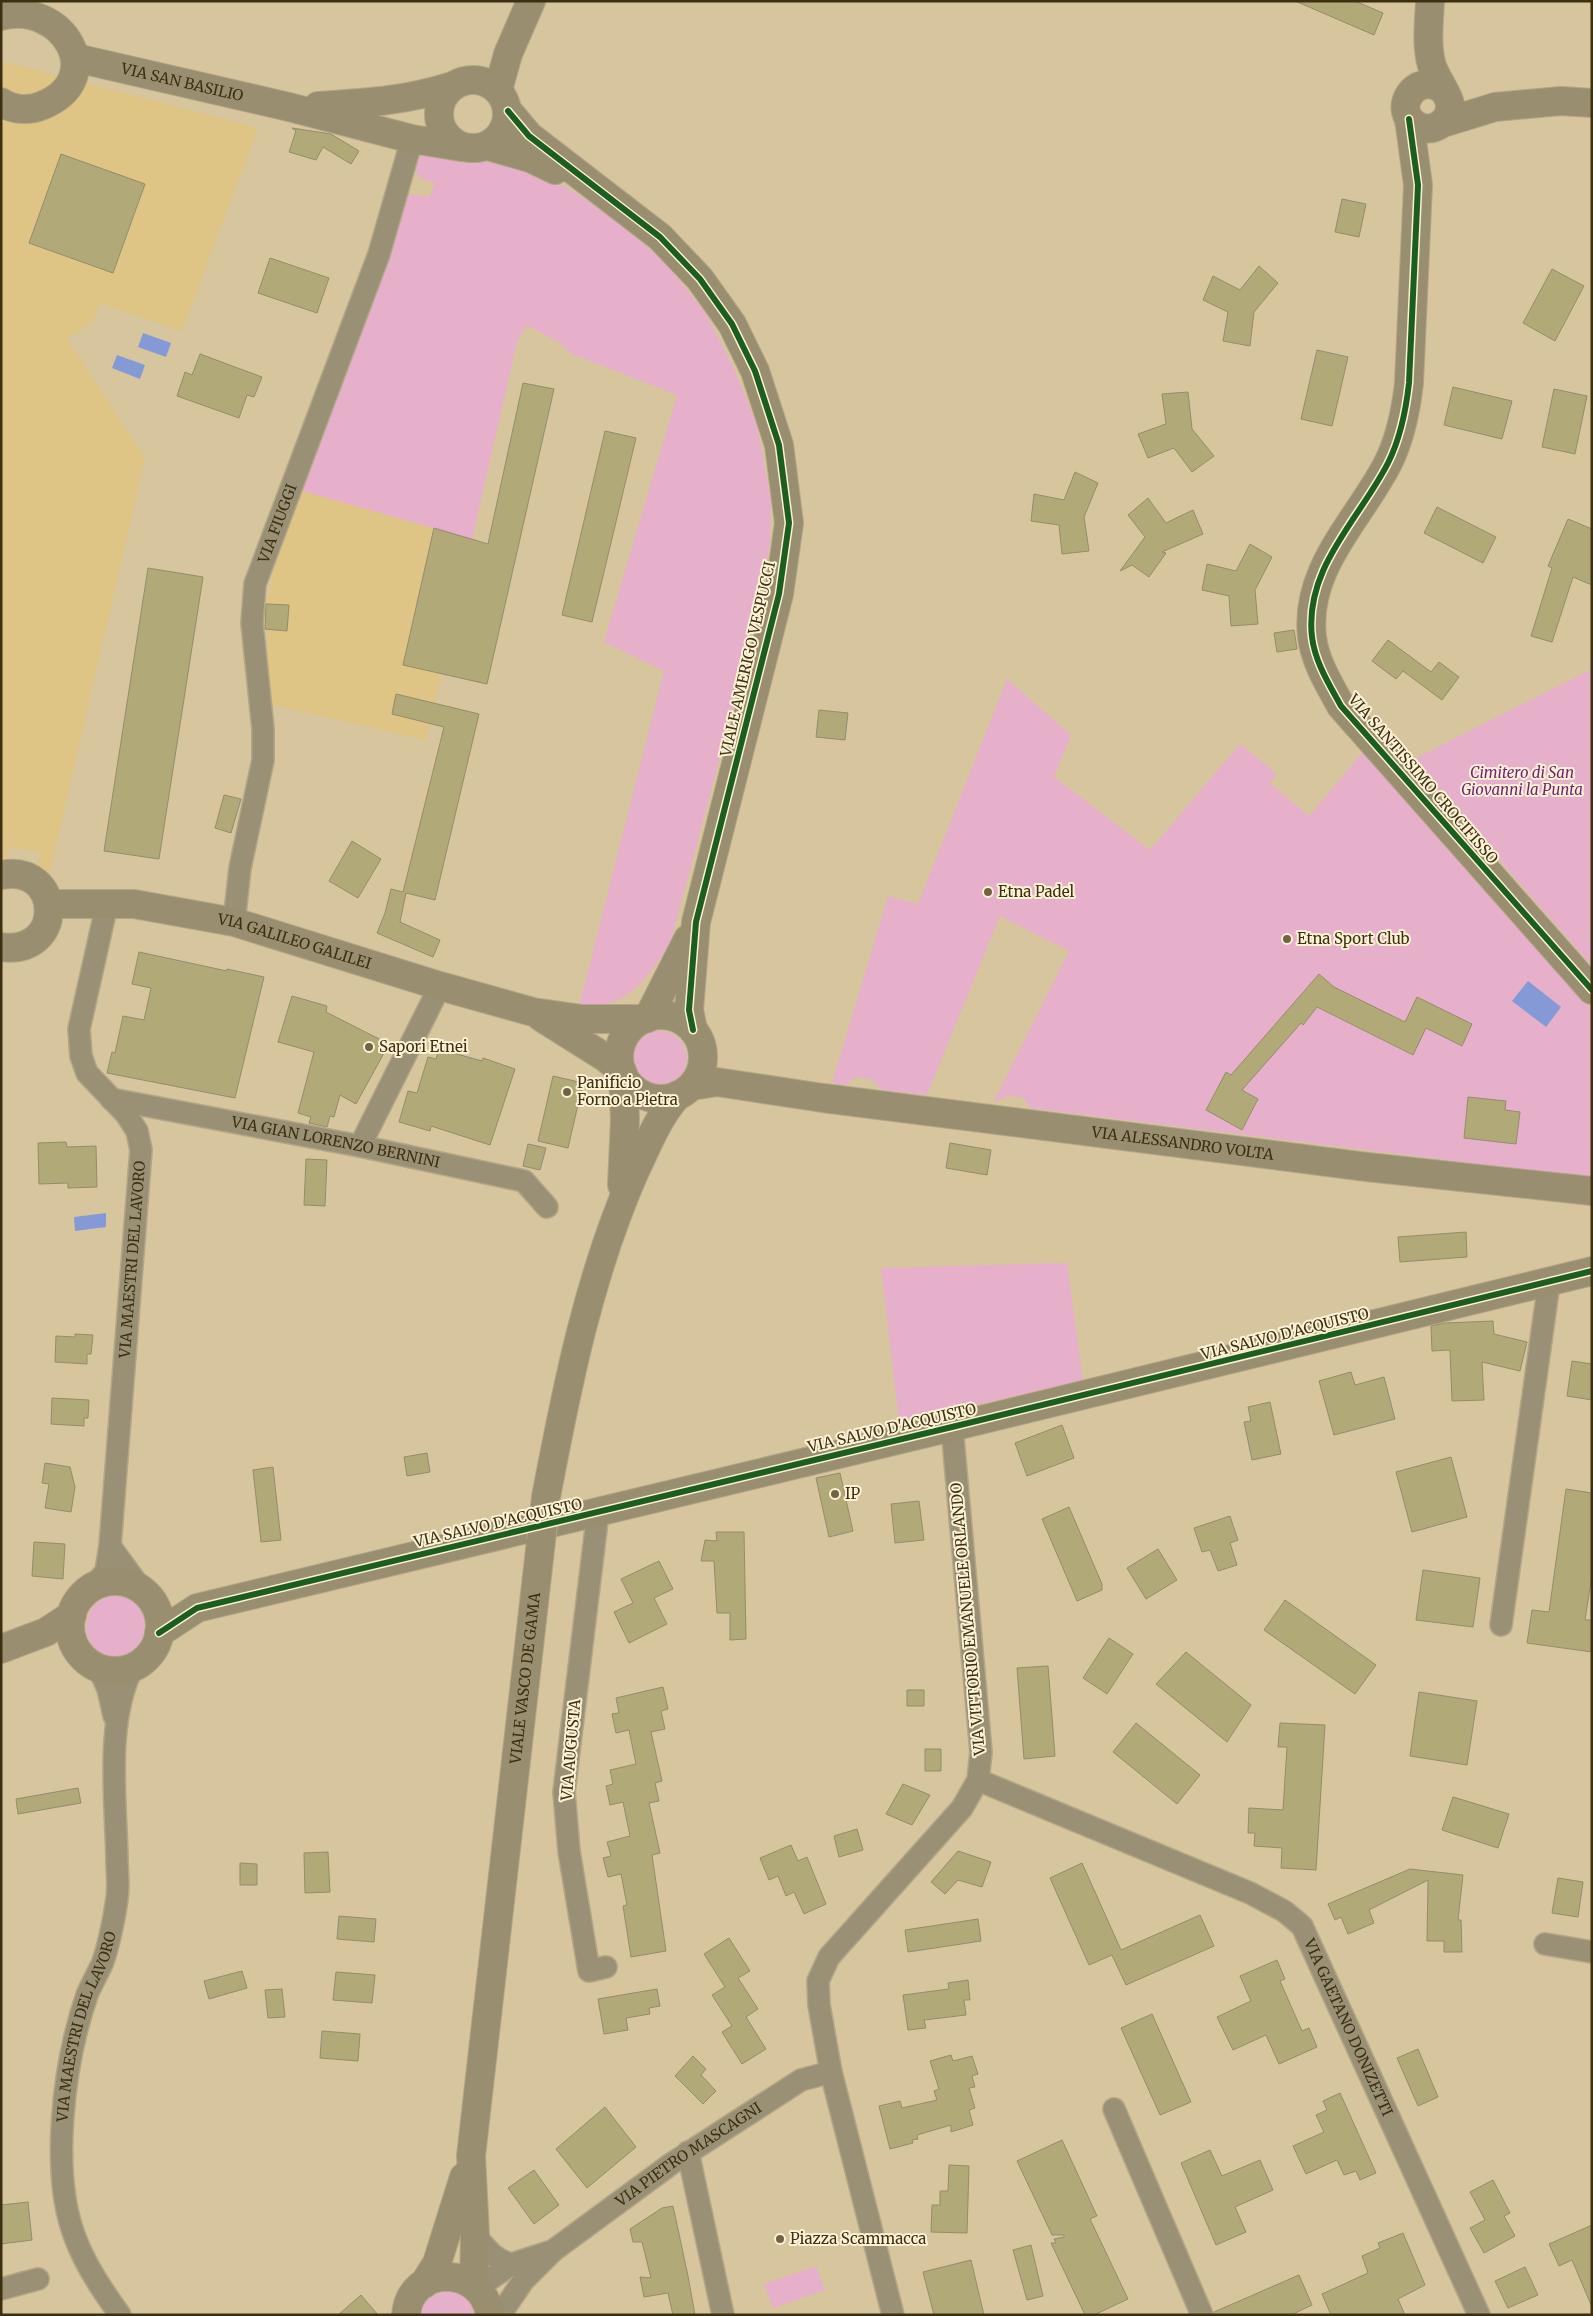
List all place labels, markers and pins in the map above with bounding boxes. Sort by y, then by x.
place label: Etna Padel [998,882,1074,901]
marker: Etna Padel [982,886,994,898]
place label: Etna Sport Club [1297,929,1410,948]
marker: Etna Sport Club [1281,933,1293,945]
place label: Sapori Etnei [379,1037,468,1056]
marker: Sapori Etnei [363,1041,375,1053]
place label: Panificio Forno a Pietra [577,1073,678,1109]
marker: Panificio Forno a Pietra [561,1086,573,1098]
place label: IP [845,1484,861,1503]
marker: IP [829,1488,841,1500]
place label: Piazza Scammacca [790,2229,926,2248]
marker: Piazza Scammacca [774,2233,786,2245]

